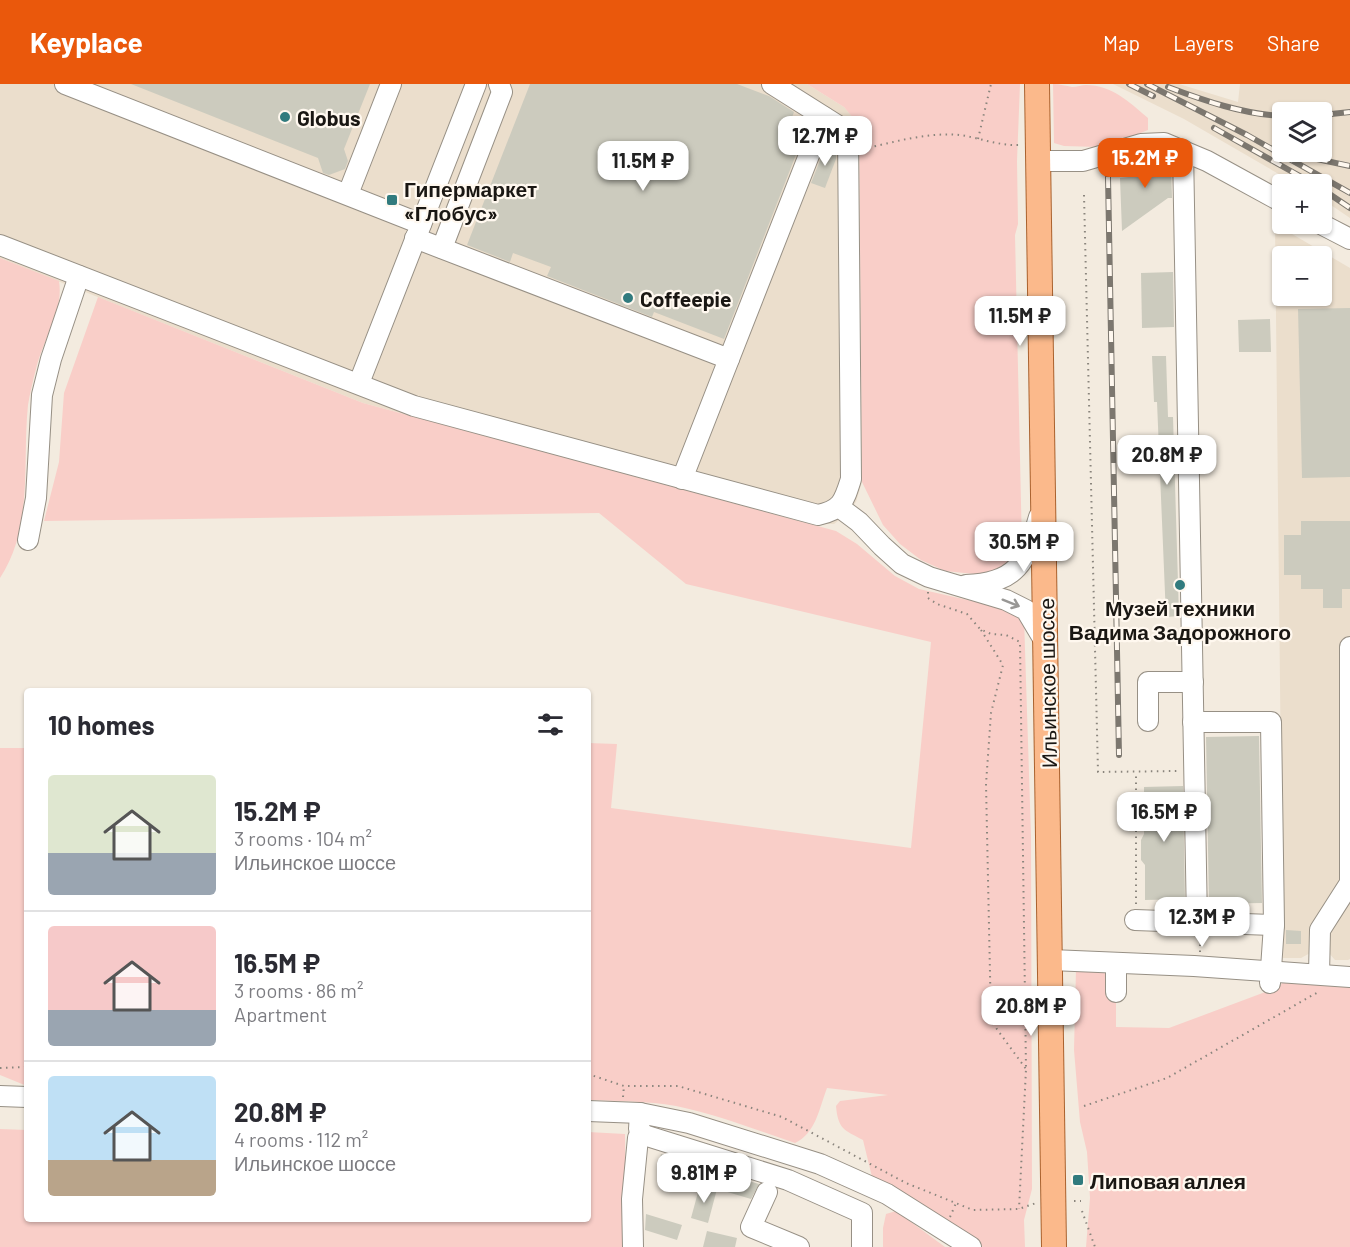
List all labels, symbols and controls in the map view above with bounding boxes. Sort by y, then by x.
text: Keyplace [30,25,143,59]
text: Map [1103,30,1140,55]
text: Layers [1173,30,1234,55]
text: Share [1267,30,1320,55]
map controls [1272,102,1332,306]
button: layers [1272,102,1332,162]
place label: Globus [297,105,361,130]
marker: Globus [278,110,292,124]
pin: 12.7M ₽ [770,116,880,167]
text: 12.7M ₽ [792,123,858,147]
pin: 15.2M ₽ [1090,138,1200,189]
pin: 11.5M ₽ [588,141,698,192]
text: 15.2M ₽ [1112,145,1178,169]
text: 11.5M ₽ [612,148,674,172]
button: + [1272,174,1332,234]
place label: Гипермаркет «Глобус» [404,176,537,225]
marker: Гипермаркет «Глобус» [385,193,399,207]
button: − [1272,246,1332,306]
place label: Coffeepie [640,286,731,311]
marker: Coffeepie [621,291,635,305]
pin: 11.5M ₽ [965,296,1075,347]
text: 11.5M ₽ [989,303,1051,327]
pin: 20.8M ₽ [1112,435,1222,486]
text: 20.8M ₽ [1131,442,1203,466]
pin: 30.5M ₽ [969,522,1079,573]
text: 30.5M ₽ [989,529,1059,553]
marker: Музей техники Вадима Задорожного [1173,578,1187,592]
place label: Музей техники Вадима Задорожного [1069,595,1291,644]
one-way arrow [1001,598,1019,609]
street label: Ильинское шоссе [1033,598,1061,768]
icon: filters [534,708,567,741]
text: 10 homes [48,709,155,740]
pin: 16.5M ₽ [1109,792,1219,843]
text: 15.2M ₽ [234,795,321,826]
icon: home [96,799,168,871]
text: 16.5M ₽ [1131,799,1197,823]
text: 3 rooms · 104 m² [234,826,372,850]
text: Ильинское шоссе [234,850,396,874]
pin: 12.3M ₽ [1147,897,1257,948]
text: 12.3M ₽ [1169,904,1235,928]
text: 16.5M ₽ [234,947,320,978]
icon: home [96,950,168,1022]
text: 3 rooms · 86 m² [234,978,363,1002]
pin: 20.8M ₽ [976,986,1086,1037]
text: 20.8M ₽ [995,993,1067,1017]
text: Apartment [234,1002,327,1026]
text: 20.8M ₽ [234,1096,326,1127]
icon: home [96,1100,168,1172]
text: 4 rooms · 112 m² [234,1127,368,1151]
text: Ильинское шоссе [234,1151,396,1175]
pin: 9.81M ₽ [649,1153,759,1204]
text: 9.81M ₽ [671,1160,737,1184]
place label: Липовая аллея [1090,1168,1246,1193]
marker: Липовая аллея [1071,1173,1085,1187]

